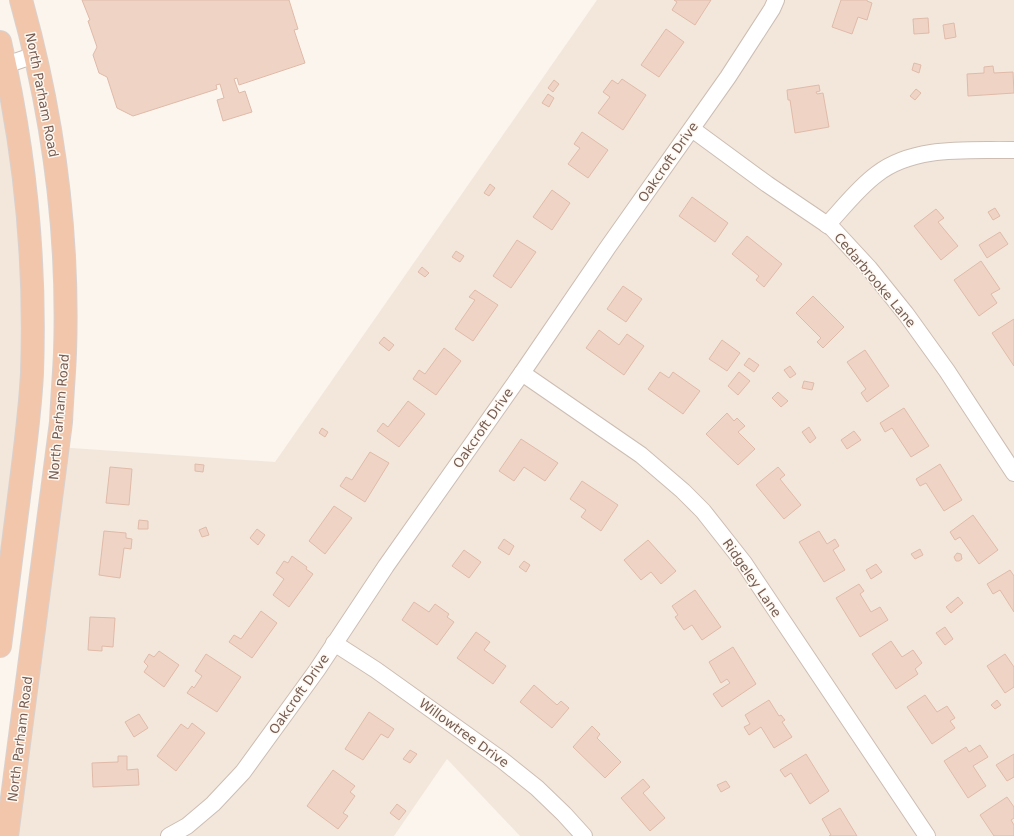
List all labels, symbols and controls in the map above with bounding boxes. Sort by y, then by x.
street label: North Parham Road [23,32,61,158]
street label: Oakcroft Drive [635,119,701,205]
street label: Cedarbrooke Lane [831,230,919,330]
street label: North Parham Road [46,353,72,481]
street label: Oakcroft Drive [450,385,516,471]
street label: Ridgeley Lane [719,536,785,620]
street label: Oakcroft Drive [266,651,332,737]
street label: North Parham Road [5,675,35,803]
street label: Willowtree Drive [416,696,512,770]

